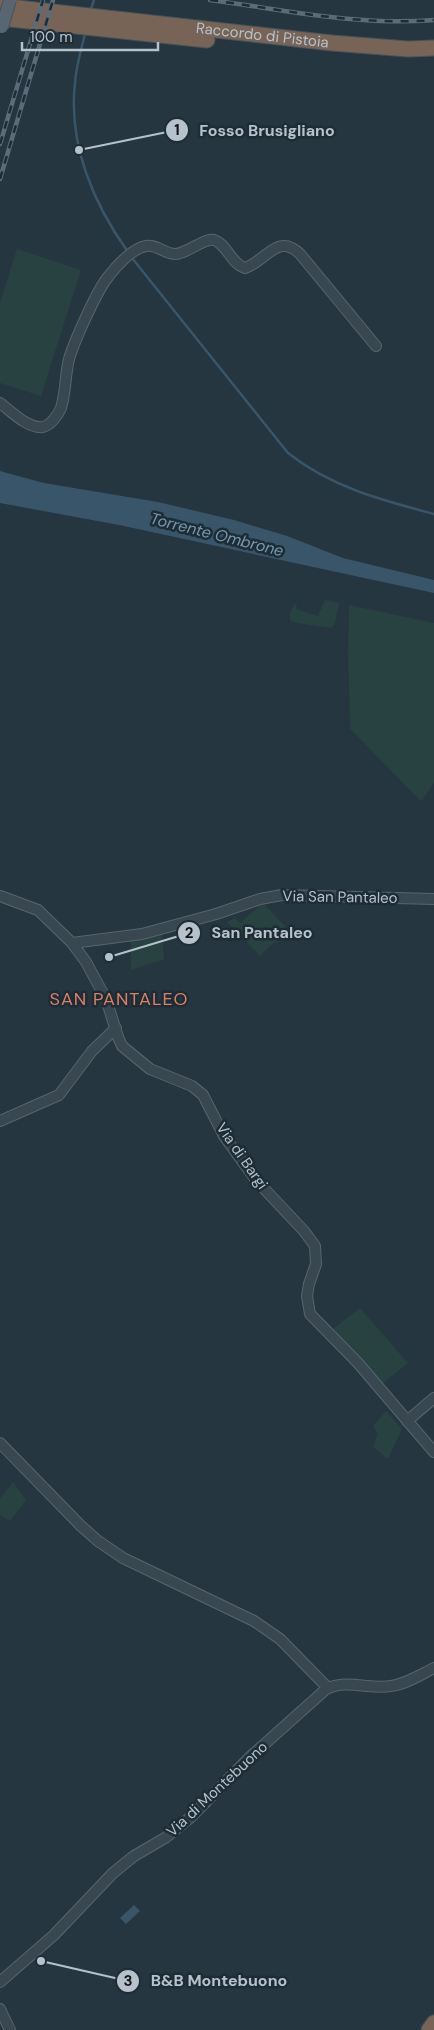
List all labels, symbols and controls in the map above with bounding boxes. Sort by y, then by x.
street label: Raccordo di Pistoia [195,18,330,53]
scale bar [22,20,159,52]
text: 100 m [30,27,73,47]
callout: Fosso Brusigliano [164,115,345,146]
text: 1 [174,120,180,140]
text: Fosso Brusigliano [199,120,335,141]
water label: Torrente Ombrone [148,508,286,561]
street label: Via San Pantaleo [282,886,398,908]
callout: San Pantaleo [176,917,322,948]
text: San Pantaleo [211,922,313,943]
text: 2 [185,923,194,943]
district label: SAN PANTALEO [49,987,189,1011]
street label: Via di Bargi [212,1119,272,1193]
street label: Via di Montebuono [162,1737,272,1841]
callout: B&B Montebuono [116,1965,297,1996]
text: B&B Montebuono [151,1970,287,1991]
text: 3 [123,1971,133,1991]

